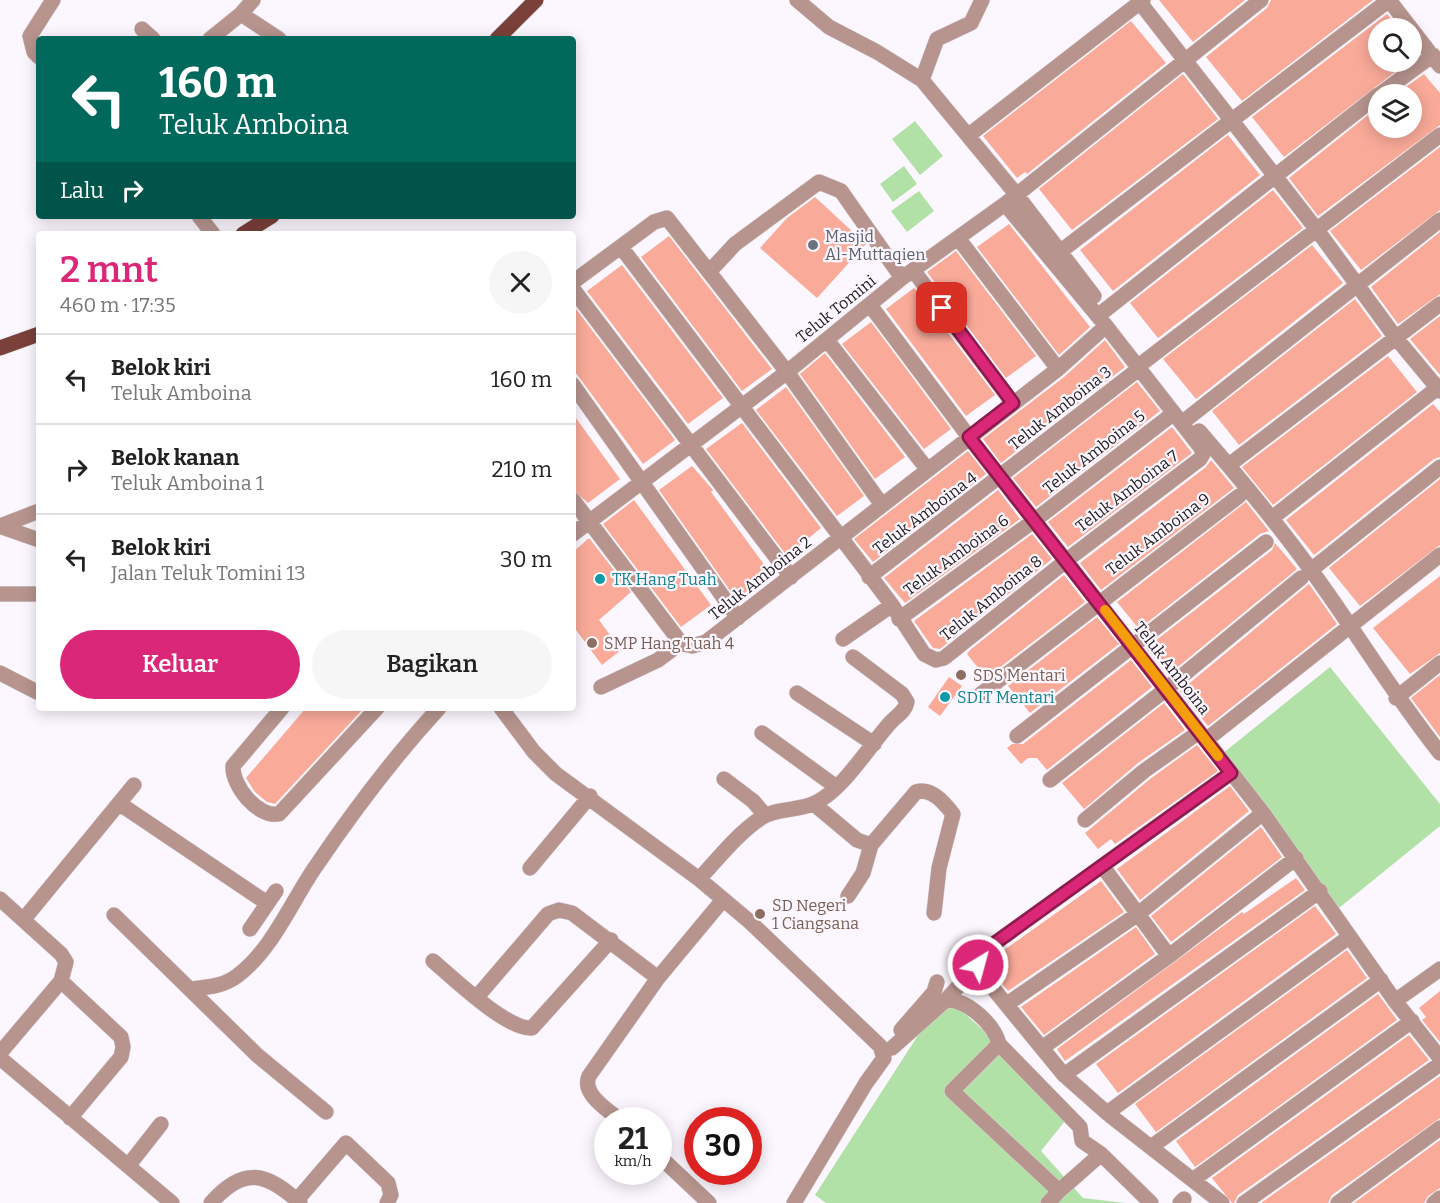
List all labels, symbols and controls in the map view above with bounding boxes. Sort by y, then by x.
map controls [1368,18,1422,138]
button: search [1368,18,1422,72]
text: 160 m [159,58,276,108]
icon: left [60,60,138,138]
button: layers [1368,84,1422,138]
text: Teluk Amboina [159,109,349,141]
icon: right [116,174,149,207]
text: Lalu [60,177,104,204]
place label: Masjid Al-Muttaqien [825,227,925,264]
marker: Masjid Al-Muttaqien [806,238,820,252]
text: 2 mnt [60,248,158,292]
button: close [489,251,552,314]
street label: Teluk Tomini [792,271,880,347]
pin [916,282,967,333]
icon: arrive [925,291,958,324]
text: 460 m · 17:35 [60,293,176,317]
text: Belok kiri [111,354,211,381]
street label: Teluk Amboina 3 [1005,362,1115,454]
icon: left [60,363,93,396]
text: 160 m [491,366,552,393]
text: Teluk Amboina [111,381,252,405]
street label: Teluk Amboina 5 [1039,406,1149,498]
text: Belok kanan [111,444,239,471]
street label: Teluk Amboina 7 [1072,446,1182,536]
icon: right [60,453,93,486]
text: 210 m [492,456,552,483]
street label: Teluk Amboina 4 [869,467,981,558]
text: Teluk Amboina 1 [111,471,264,495]
street label: Teluk Amboina 9 [1102,489,1214,579]
street label: Teluk Amboina 6 [900,511,1012,599]
street label: Teluk Amboina 2 [705,532,815,624]
text: Belok kiri [111,534,211,561]
icon: left [60,543,93,576]
text: 30 m [500,546,552,573]
street label: Teluk Amboina 8 [936,551,1046,645]
text: Jalan Teluk Tomini 13 [111,561,306,585]
place label: TK Hang Tuah [612,570,717,589]
marker: TK Hang Tuah [593,572,607,586]
street label: Teluk Amboina [1130,618,1214,718]
button: Keluar [60,630,300,699]
button: Bagikan [312,630,552,699]
place label: SMP Hang Tuah 4 [604,634,735,653]
marker: SMP Hang Tuah 4 [585,636,599,650]
place label: SDS Mentari [973,666,1066,685]
marker: SDS Mentari [954,668,968,682]
place label: SDIT Mentari [957,688,1055,707]
marker: SDIT Mentari [938,690,952,704]
place label: SD Negeri 1 Ciangsana [772,896,859,933]
marker: SD Negeri 1 Ciangsana [753,907,767,921]
position arrow [946,933,1010,997]
speed limit sign: 30 [684,1107,762,1185]
text: 21 [618,1121,648,1157]
text: km/h [614,1152,652,1170]

